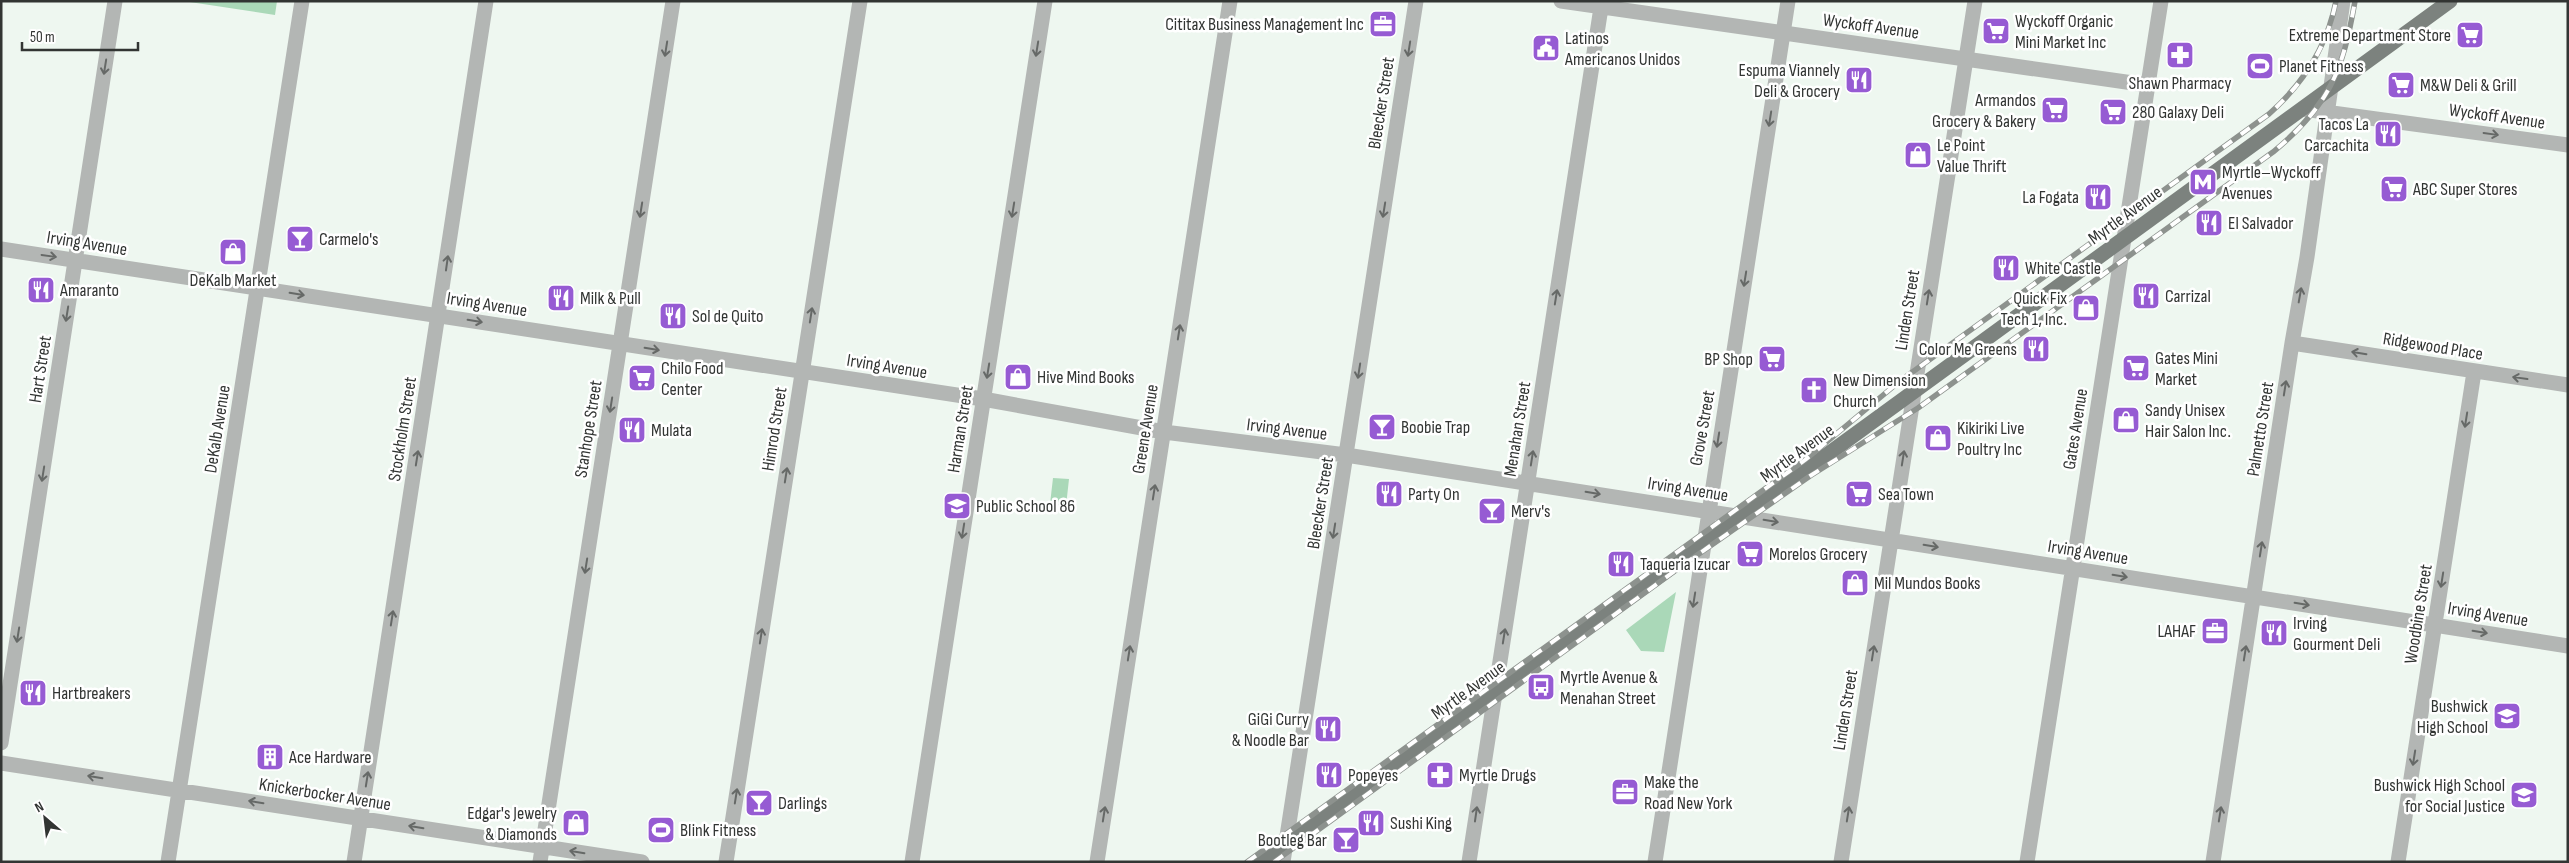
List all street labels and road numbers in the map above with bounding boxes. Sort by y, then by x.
street label: Wyckoff Avenue [1822,9,1920,44]
street label: Bleecker Street [1364,55,1399,151]
street label: Wyckoff Avenue [2448,99,2546,134]
street label: Myrtle Avenue [2084,182,2166,249]
street label: Irving Avenue [45,227,129,260]
street label: Linden Street [1891,268,1924,352]
street label: Irving Avenue [445,288,529,321]
street label: Ridgewood Place [2381,328,2484,365]
street label: Hart Street [25,333,56,404]
street label: Irving Avenue [845,350,929,383]
street label: Stockholm Street [384,375,421,483]
street label: Stanhope Street [570,378,607,479]
street label: Menahan Street [1500,380,1535,478]
street label: Palmetto Street [2243,380,2278,478]
street label: Harman Street [943,383,978,474]
street label: Greene Avenue [1128,383,1163,475]
street label: DeKalb Avenue [200,384,235,475]
street label: Himrod Street [757,385,792,473]
street label: Gates Avenue [2059,387,2092,471]
street label: Grove Street [1686,388,1720,467]
street label: Irving Avenue [1245,414,1328,445]
street label: Myrtle Avenue [1756,420,1838,487]
street label: Bleecker Street [1303,455,1338,551]
street label: Irving Avenue [1646,473,1730,506]
street label: Irving Avenue [2046,536,2130,569]
street label: Woodbine Street [2400,562,2437,665]
street label: Irving Avenue [2446,598,2530,631]
street label: Myrtle Avenue [1427,657,1509,724]
street label: Linden Street [1829,668,1862,752]
street label: Knickerbocker Avenue [257,774,392,815]

